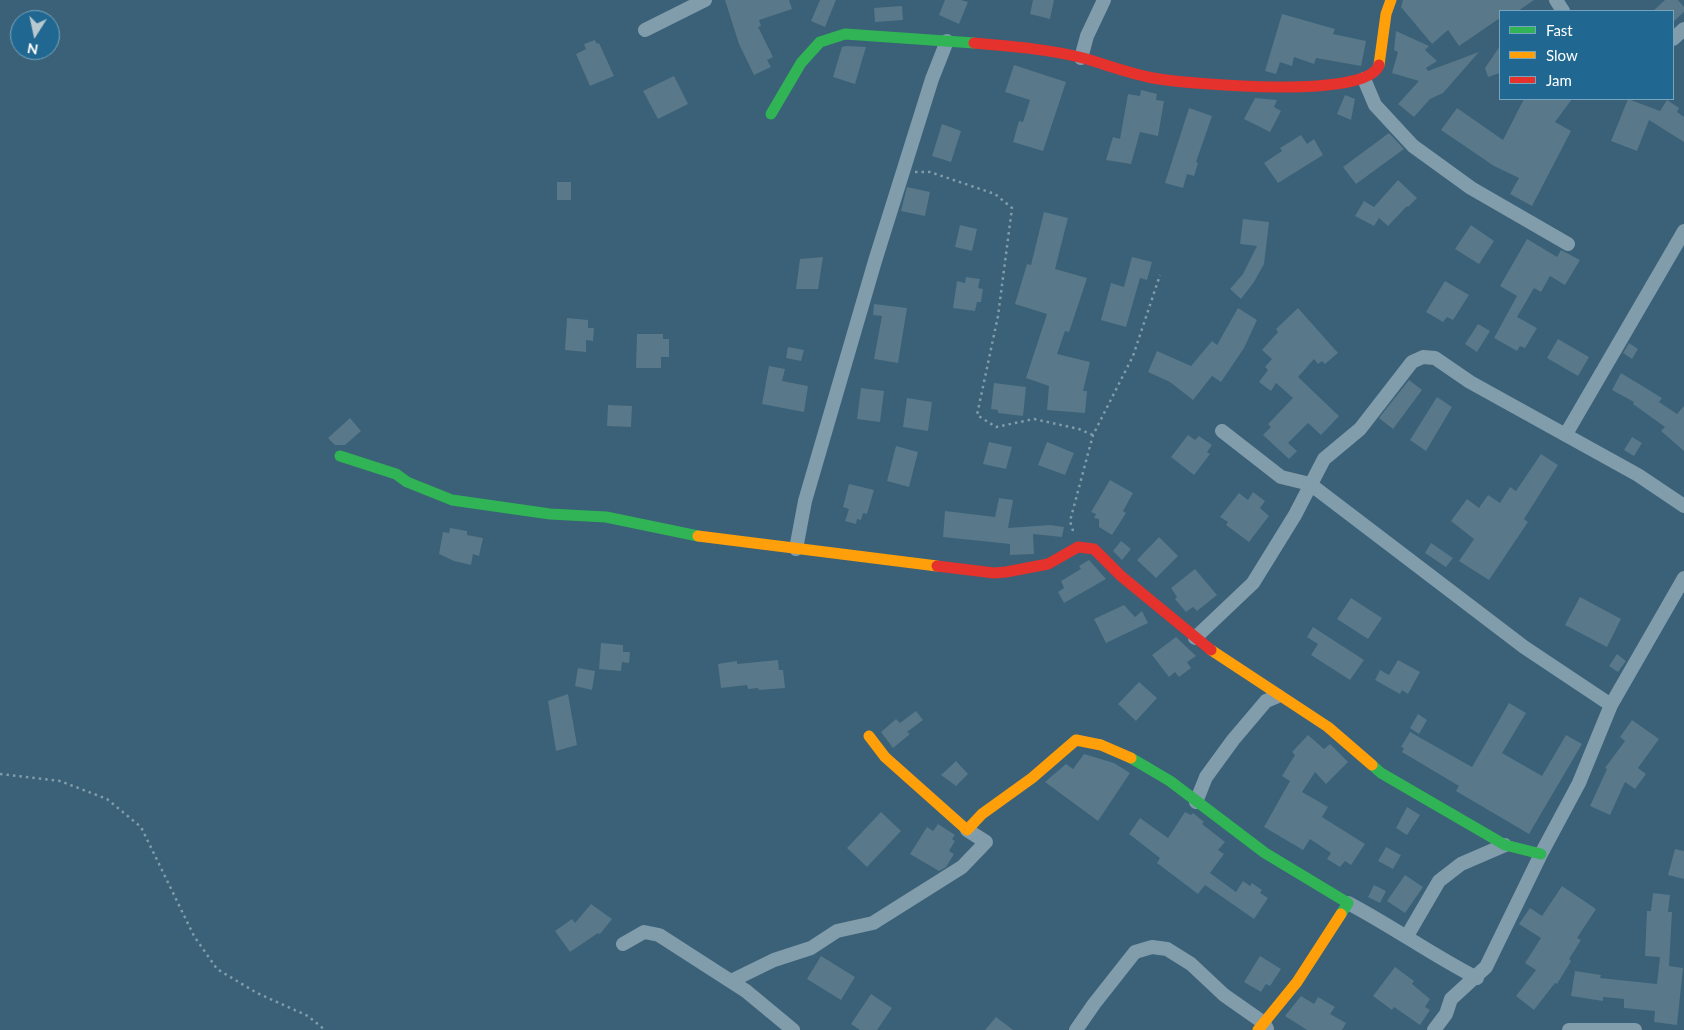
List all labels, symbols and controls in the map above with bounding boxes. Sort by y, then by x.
north arrow [10,10,60,60]
legend [1499,10,1674,100]
text: Fast [1546,21,1573,39]
text: N [26,40,39,59]
text: Slow [1546,46,1578,64]
text: Jam [1546,71,1572,89]

